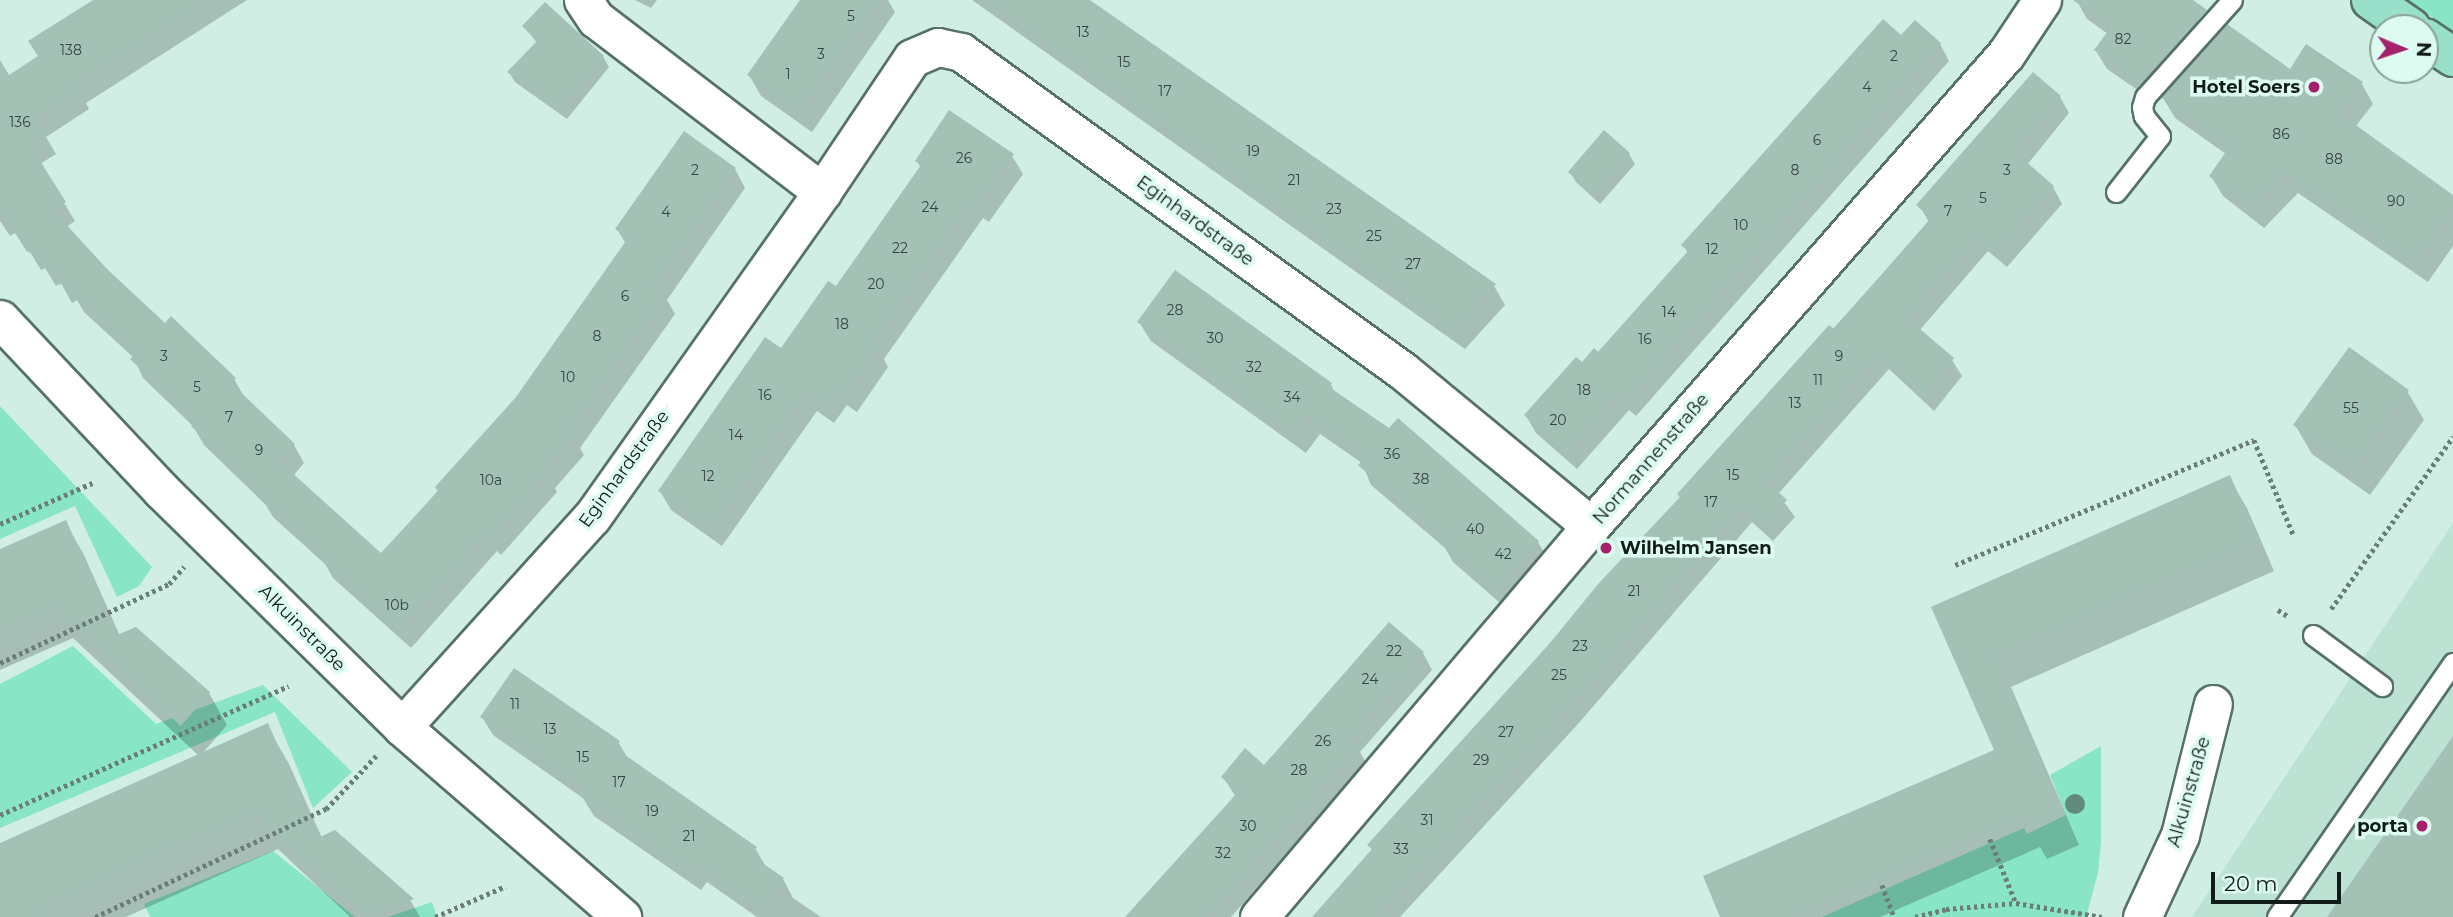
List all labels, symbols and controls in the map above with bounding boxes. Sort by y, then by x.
house number: 5 [847,8,855,24]
north arrow [2369,14,2439,84]
house number: 13 [1077,24,1089,40]
house number: 82 [2115,31,2131,47]
house number: 138 [60,42,82,58]
text: N [2412,42,2435,58]
house number: 3 [817,46,825,62]
house number: 2 [1890,48,1898,64]
house number: 15 [1118,54,1130,70]
house number: 1 [785,66,791,82]
place label: Hotel Soers [2192,76,2300,98]
house number: 4 [1862,79,1872,95]
marker: Hotel Soers [2306,79,2322,95]
house number: 17 [1158,83,1172,99]
house number: 136 [9,114,31,130]
house number: 86 [2272,126,2290,142]
house number: 6 [1813,132,1821,148]
house number: 19 [1246,143,1260,159]
house number: 26 [956,150,972,166]
house number: 88 [2325,151,2343,167]
house number: 2 [691,162,699,178]
house number: 8 [1791,162,1799,178]
house number: 3 [2003,162,2011,178]
street label: Eginhardstraße [1132,171,1258,271]
house number: 21 [1287,172,1301,188]
house number: 5 [1979,190,1987,206]
house number: 90 [2387,193,2405,209]
house number: 24 [922,199,938,215]
house number: 23 [1326,201,1342,217]
house number: 7 [1944,203,1952,219]
house number: 4 [661,204,671,220]
house number: 10 [1734,217,1748,233]
house number: 25 [1366,228,1382,244]
house number: 22 [892,240,908,256]
house number: 12 [1705,241,1719,257]
house number: 27 [1405,256,1421,272]
house number: 20 [867,276,885,292]
house number: 6 [621,288,629,304]
house number: 28 [1167,302,1183,318]
house number: 14 [1662,304,1676,320]
house number: 18 [835,316,849,332]
house number: 8 [593,328,601,344]
house number: 30 [1206,330,1224,346]
house number: 16 [1638,331,1652,347]
house number: 3 [160,348,168,364]
house number: 9 [1835,348,1843,364]
house number: 32 [1246,359,1262,375]
house number: 10 [561,369,575,385]
house number: 11 [1813,372,1823,388]
house number: 5 [193,379,201,395]
house number: 18 [1577,382,1591,398]
house number: 16 [758,387,772,403]
house number: 34 [1283,389,1301,405]
street label: Normannenstraße [1588,389,1714,529]
house number: 13 [1789,395,1801,411]
house number: 55 [2343,400,2359,416]
street label: Eginhardstraße [574,406,674,532]
house number: 7 [225,409,233,425]
house number: 20 [1549,412,1567,428]
house number: 14 [729,427,743,443]
house number: 9 [255,442,263,458]
house number: 36 [1384,446,1400,462]
house number: 15 [1727,467,1739,483]
house number: 12 [701,468,715,484]
house number: 38 [1413,471,1429,487]
house number: 10a [480,472,502,488]
house number: 17 [1704,494,1718,510]
house number: 40 [1466,521,1484,537]
place label: Wilhelm Jansen [1620,537,1772,559]
marker: Wilhelm Jansen [1598,540,1614,556]
house number: 42 [1494,546,1512,562]
street label: Alkuinstraße [254,580,350,676]
house number: 21 [1627,583,1641,599]
house number: 10b [385,597,409,613]
house number: 23 [1572,638,1588,654]
house number: 22 [1386,643,1402,659]
house number: 25 [1551,667,1567,683]
house number: 24 [1362,671,1378,687]
house number: 11 [510,696,520,712]
house number: 13 [544,721,556,737]
house number: 27 [1498,724,1514,740]
house number: 26 [1315,733,1331,749]
street label: Alkuinstraße [2163,734,2215,850]
house number: 15 [577,749,589,765]
house number: 29 [1473,752,1489,768]
house number: 28 [1291,762,1307,778]
house number: 17 [612,774,626,790]
house number: 19 [645,803,659,819]
house number: 31 [1421,812,1433,828]
place label: porta [2357,815,2408,837]
house number: 30 [1239,818,1257,834]
marker: porta [2414,818,2430,834]
house number: 21 [682,828,696,844]
house number: 33 [1393,841,1409,857]
house number: 32 [1215,845,1231,861]
scale bar [2215,858,2344,902]
text: 20 m [2224,871,2278,896]

